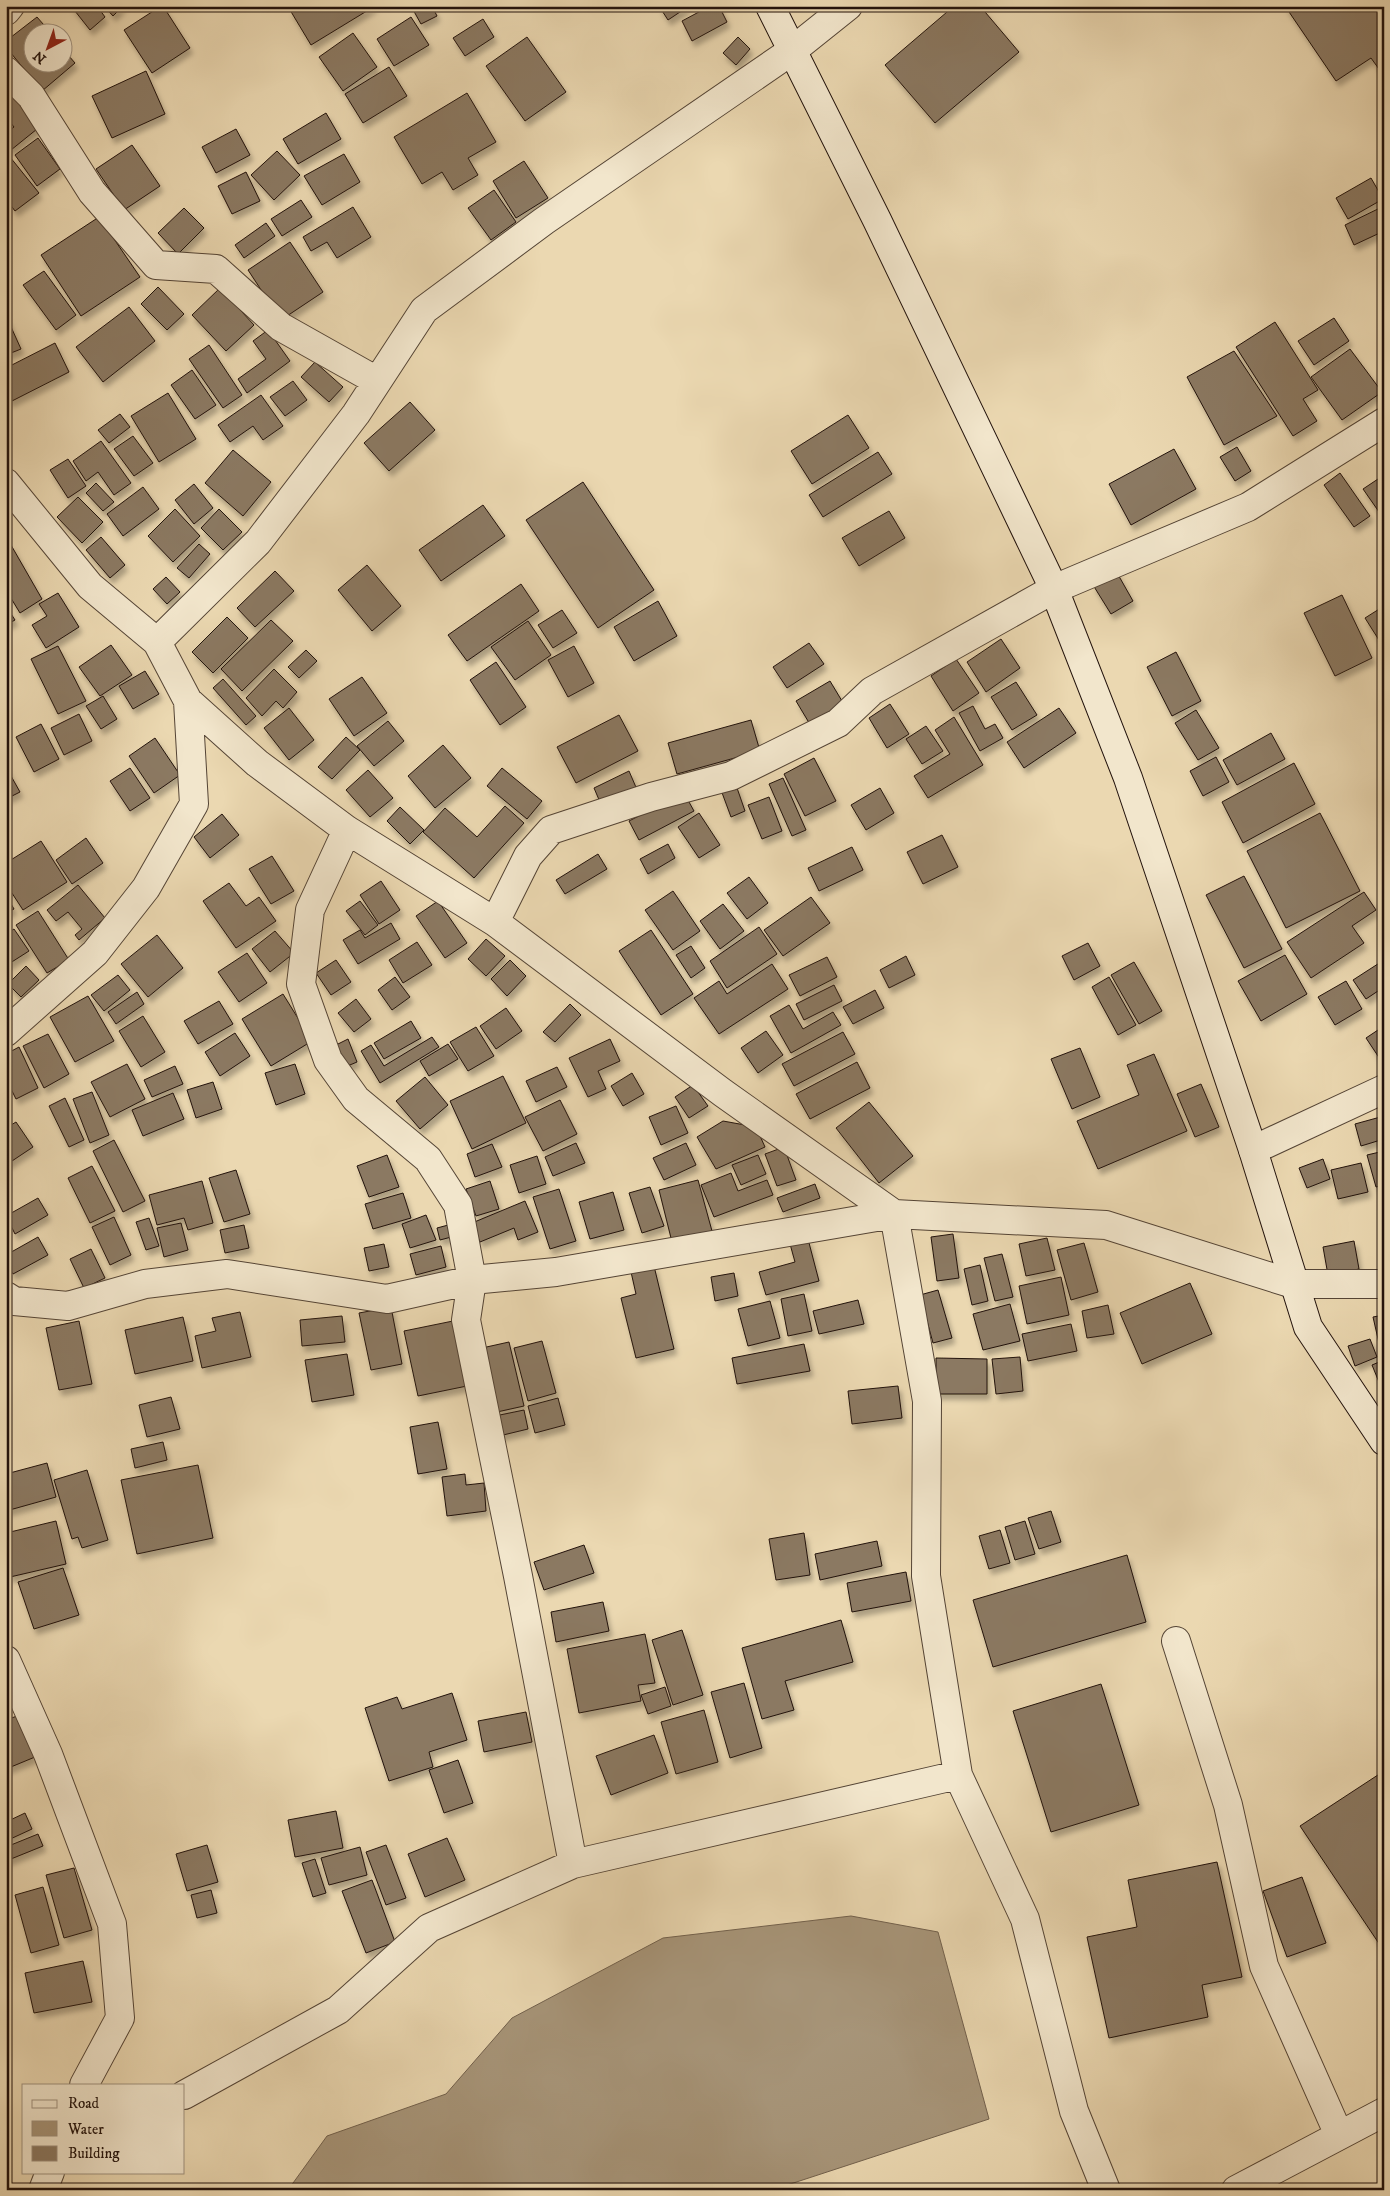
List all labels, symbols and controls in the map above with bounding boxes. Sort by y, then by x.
north arrow [22,22,72,72]
text: N [30,46,50,68]
legend [22,2084,185,2174]
text: Road [68,2094,100,2113]
text: Water [67,2120,104,2139]
text: Building [68,2144,120,2163]

